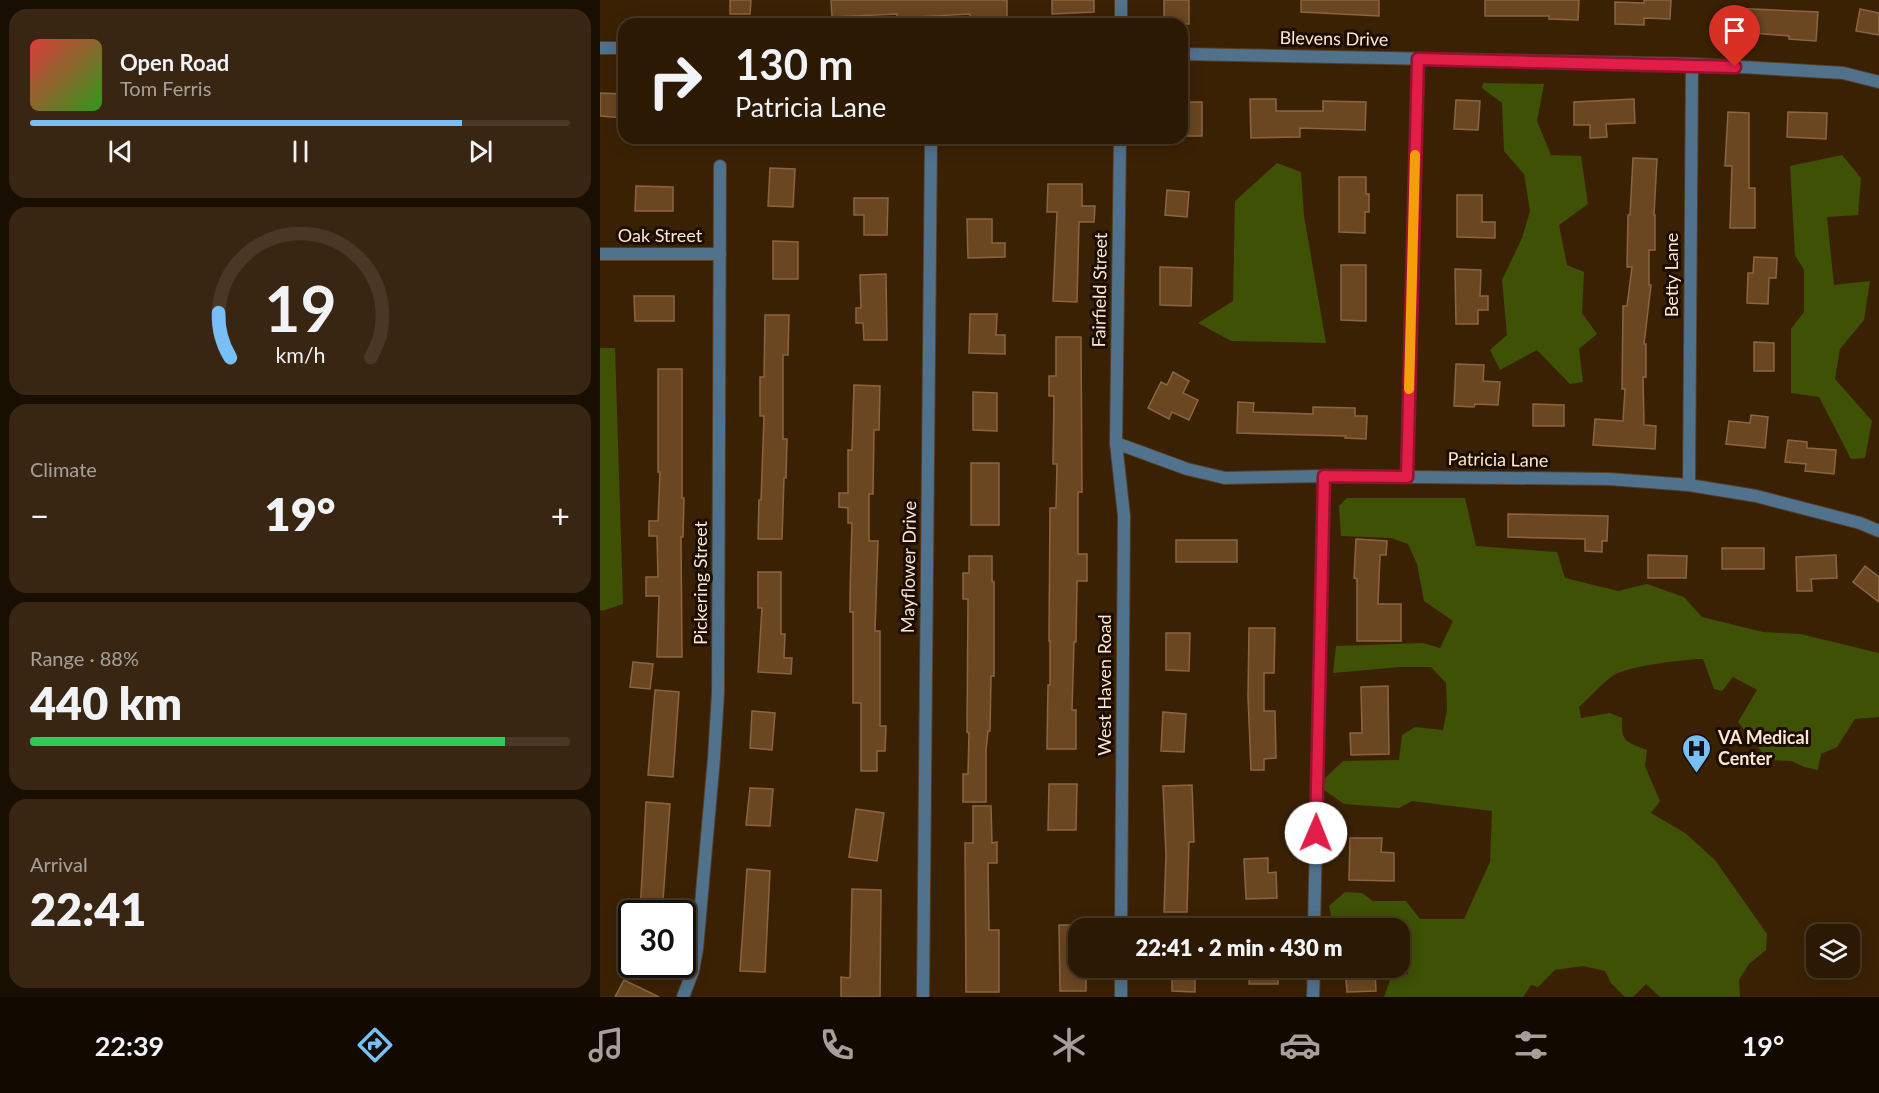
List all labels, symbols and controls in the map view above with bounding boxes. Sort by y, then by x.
pin [1709,5,1760,67]
icon: arrive [1718,14,1751,47]
street label: Blevens Drive [1279,26,1389,50]
text: 130 m [735,39,853,89]
icon: right [636,42,714,120]
text: Open Road [120,49,229,76]
text: Tom Ferris [120,76,211,100]
text: Patricia Lane [735,90,886,123]
icon: previous [104,135,137,168]
icon: pause [284,135,317,168]
icon: next [464,135,497,168]
street label: Oak Street [618,224,703,246]
street label: Fairfield Street [1087,232,1111,348]
street label: Betty Lane [1660,233,1682,317]
text: 19 [264,270,336,345]
text: km/h [275,342,325,368]
street label: Patricia Lane [1447,447,1549,471]
text: Climate [30,457,97,481]
text: 19° [265,487,335,541]
text: − [30,495,49,535]
text: + [551,495,570,535]
street label: Mayflower Drive [896,501,920,633]
street label: Pickering Street [689,520,711,645]
street label: West Haven Road [1093,614,1115,756]
text: Range · 88% [30,646,139,670]
text: 440 km [30,676,182,730]
place label: VA Medical Center [1717,726,1809,769]
hospital icon: VA Medical Center [1681,732,1713,774]
position arrow [1284,801,1348,865]
text: Arrival [30,852,88,876]
text: 22:41 [30,882,146,936]
speed limit sign: 30 [618,900,696,978]
map controls [1806,924,1860,978]
button: layers [1806,924,1860,978]
text: 22:41 · 2 min · 430 m [1136,934,1342,961]
icon: directions [354,1024,396,1066]
icon: music [585,1024,627,1066]
icon: phone [816,1024,858,1066]
icon: climate [1048,1024,1090,1066]
icon: car [1279,1024,1321,1066]
icon: filters [1510,1024,1552,1066]
text: 22:39 [95,1029,164,1062]
text: 19° [1742,1029,1784,1062]

